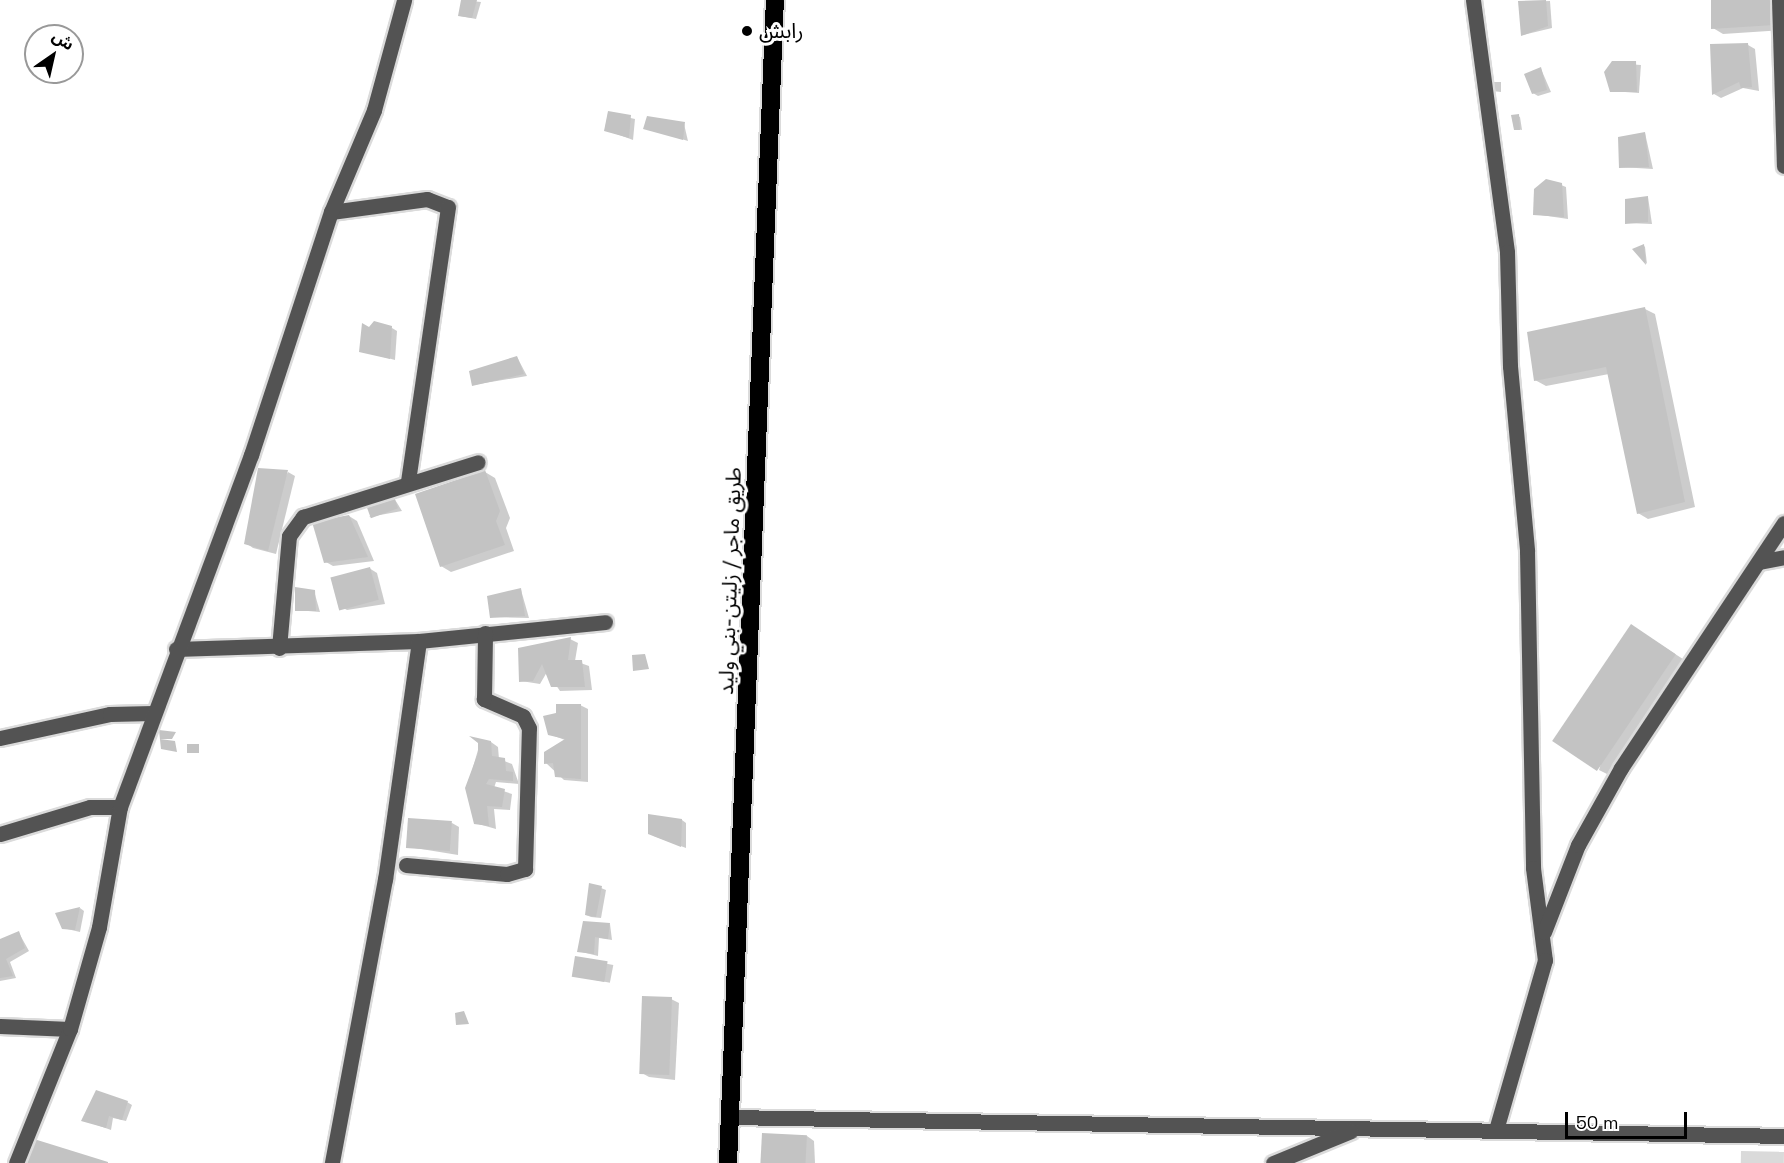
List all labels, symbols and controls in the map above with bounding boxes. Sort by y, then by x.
place label: رابش [759,18,803,44]
north arrow [24,24,84,84]
marker: رابش [740,24,754,38]
text: ش [48,25,78,55]
street label: طريق ماجر / زليتن-بني وليد [713,467,747,695]
scale bar [1568,1100,1690,1138]
text: 50 m [1576,1111,1618,1134]

